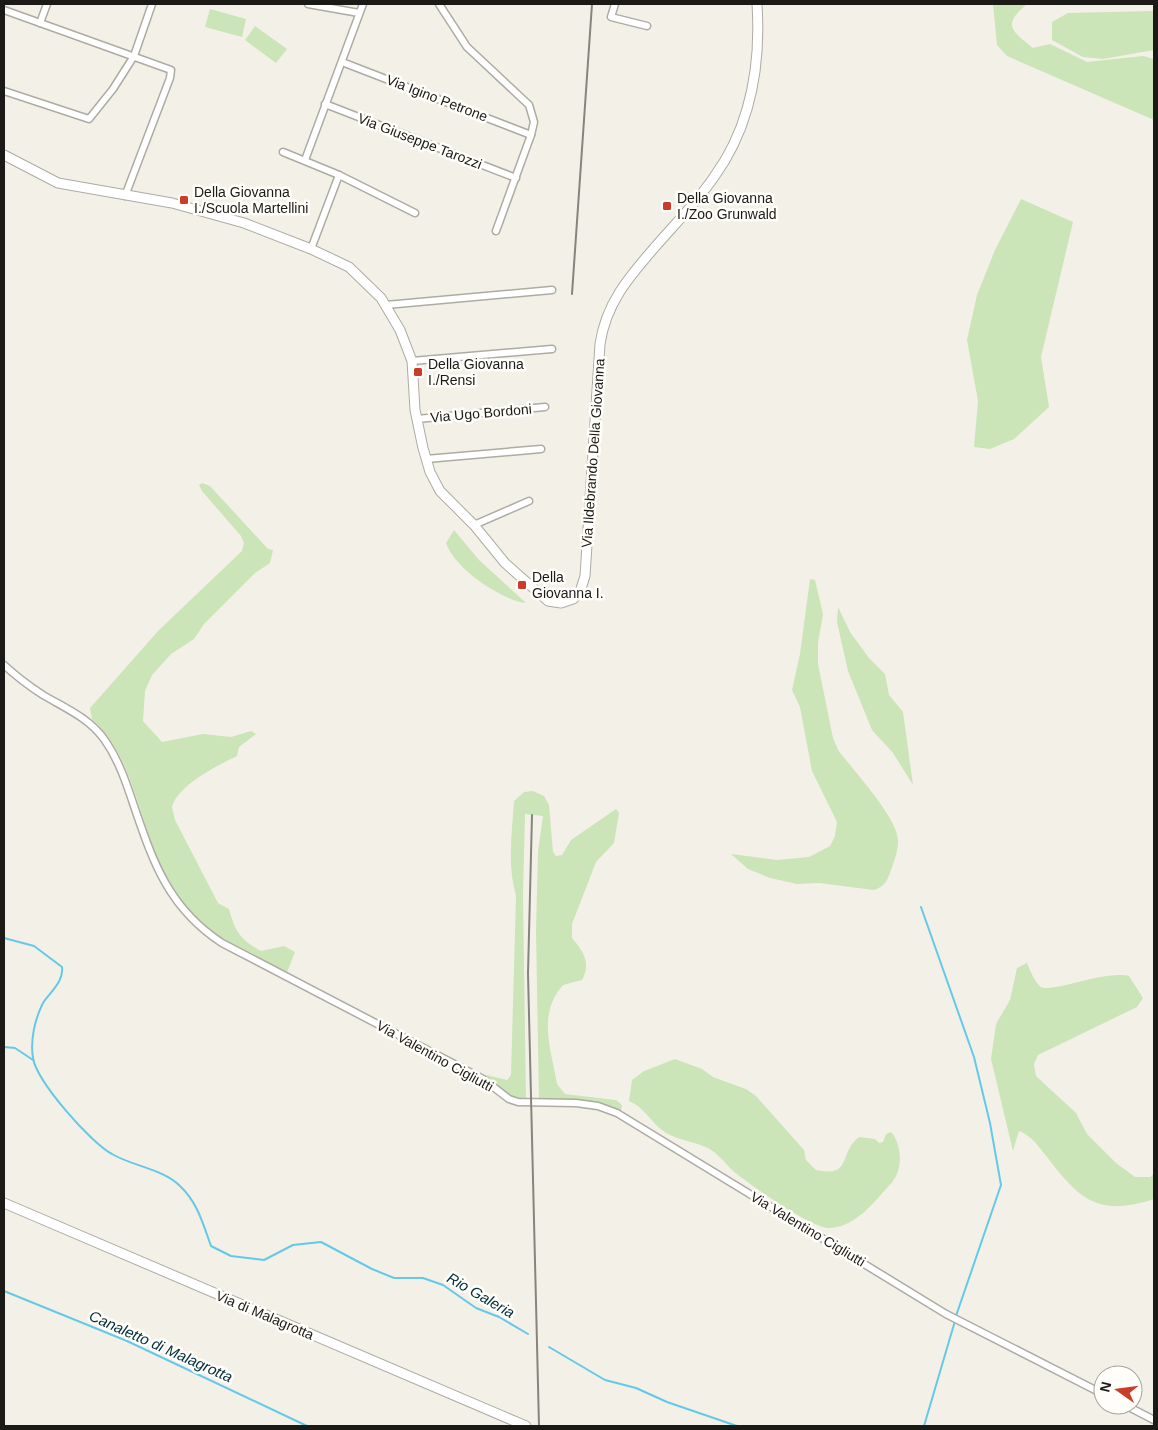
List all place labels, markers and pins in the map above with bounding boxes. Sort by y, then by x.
place label: Della Giovanna I./Scuola Martellini [194,184,308,216]
place label: Della Giovanna I./Zoo Grunwald [677,190,777,222]
marker: Della Giovanna I./Scuola Martellini [178,194,190,206]
marker: Della Giovanna I./Zoo Grunwald [661,200,673,212]
place label: Della Giovanna I./Rensi [428,356,524,388]
marker: Della Giovanna I./Rensi [412,366,424,378]
place label: Della Giovanna I. [532,569,604,601]
marker: Della Giovanna I. [516,579,528,591]

